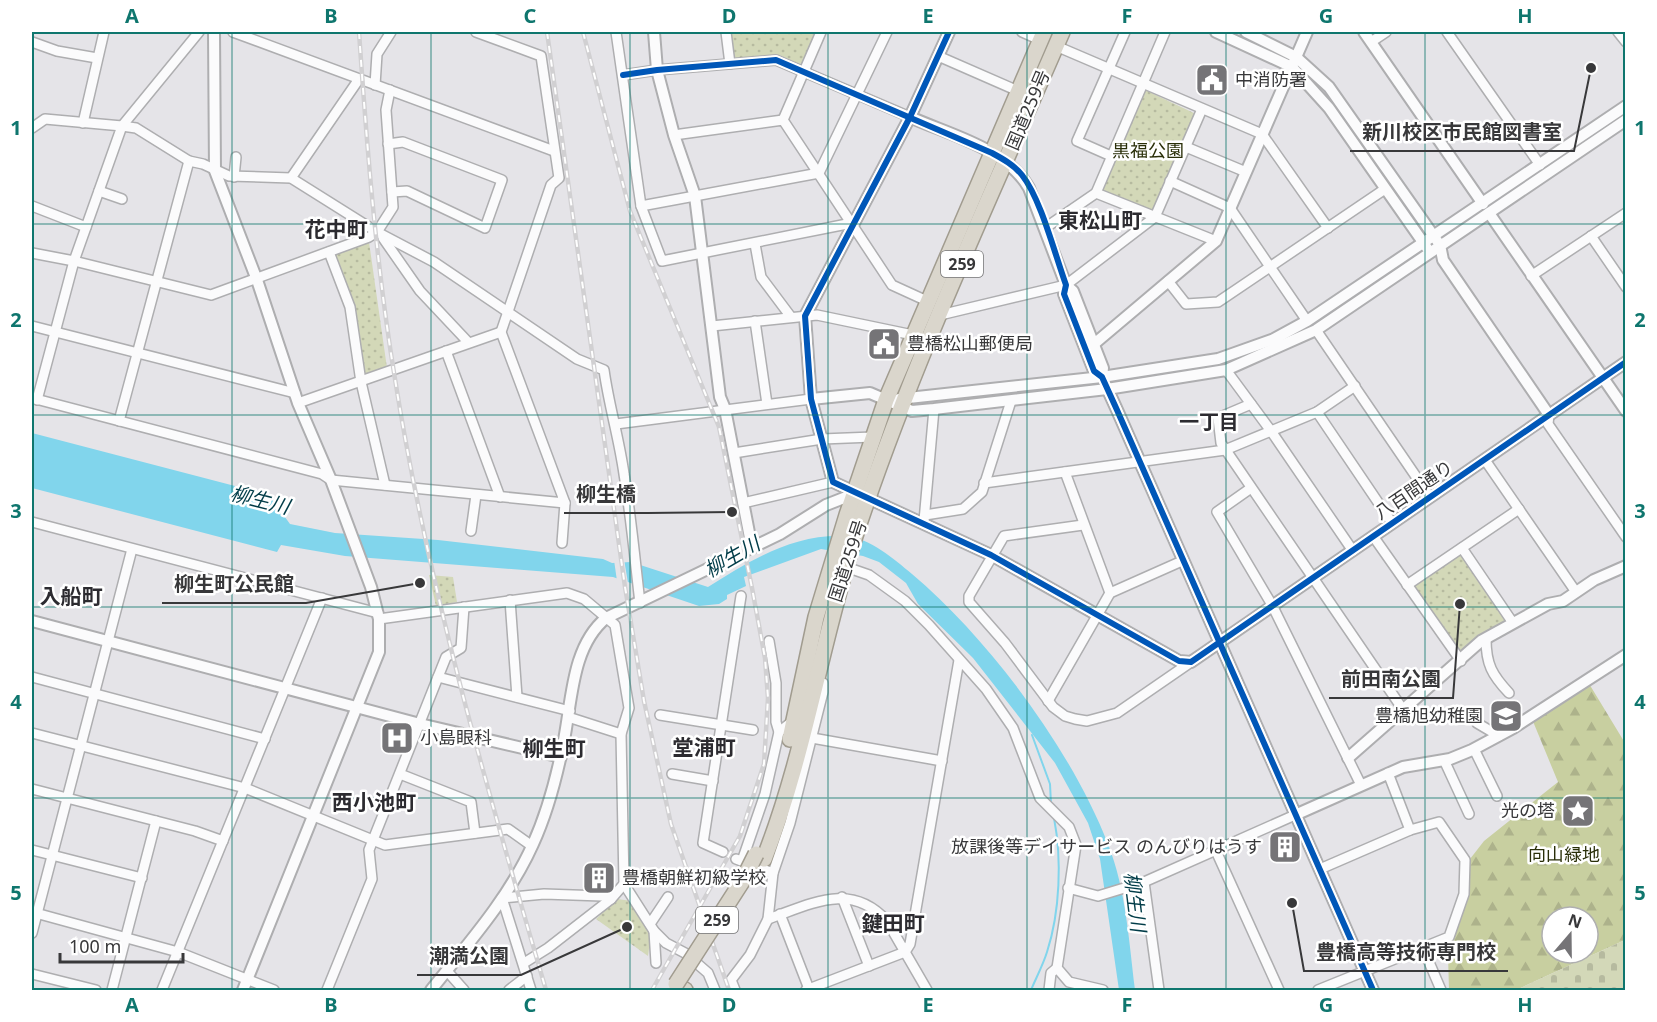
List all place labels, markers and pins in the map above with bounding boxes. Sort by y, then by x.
public building icon: 中消防署 [1194,62,1230,98]
place label: 中消防署 [1235,67,1307,91]
callout: 新川校区市民館図書室 [1350,113,1574,151]
public building icon: 豊橋松山郵便局 [866,326,902,362]
place label: 豊橋松山郵便局 [907,331,1033,355]
callout: 柳生橋 [564,475,648,513]
callout: 柳生町公民館 [162,565,306,603]
callout: 前田南公園 [1329,660,1453,698]
school or university icon: 豊橋旭幼稚園 [1488,698,1524,734]
place label: 豊橋旭幼稚園 [1375,703,1483,727]
hospital icon: 小島眼科 [379,720,415,756]
place label: 小島眼科 [420,725,492,749]
place icon: 光の塔 [1560,793,1596,829]
place label: 光の塔 [1501,798,1555,822]
building icon: 放課後等デイサービス のんびりはうす [1267,829,1303,865]
place label: 放課後等デイサービス のんびりはうす [951,834,1262,858]
building icon: 豊橋朝鮮初級学校 [581,860,617,896]
place label: 豊橋朝鮮初級学校 [622,865,766,889]
callout: 豊橋高等技術専門校 [1304,933,1508,971]
callout: 潮満公園 [417,937,521,975]

